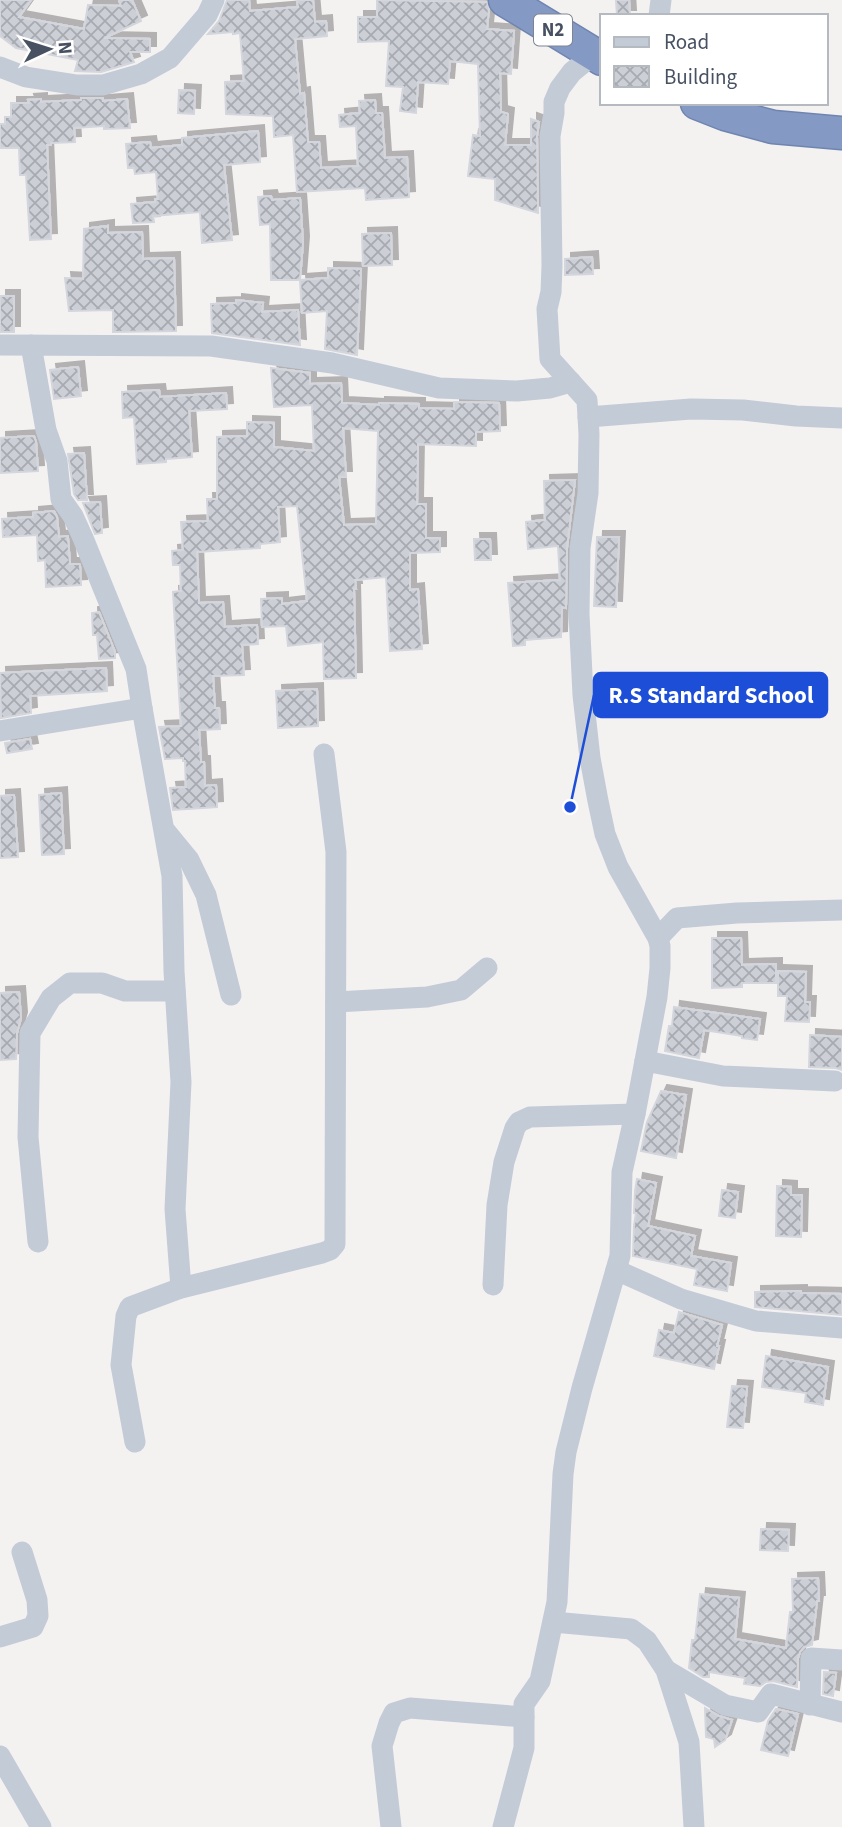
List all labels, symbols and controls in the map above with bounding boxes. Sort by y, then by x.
north arrow [14,14,84,84]
road number: N2 [534,14,572,46]
legend [600,14,828,105]
text: Road [664,27,709,57]
text: N [51,41,78,55]
text: Building [664,62,738,92]
callout: R.S Standard School [594,673,827,717]
text: R.S Standard School [609,679,814,712]

